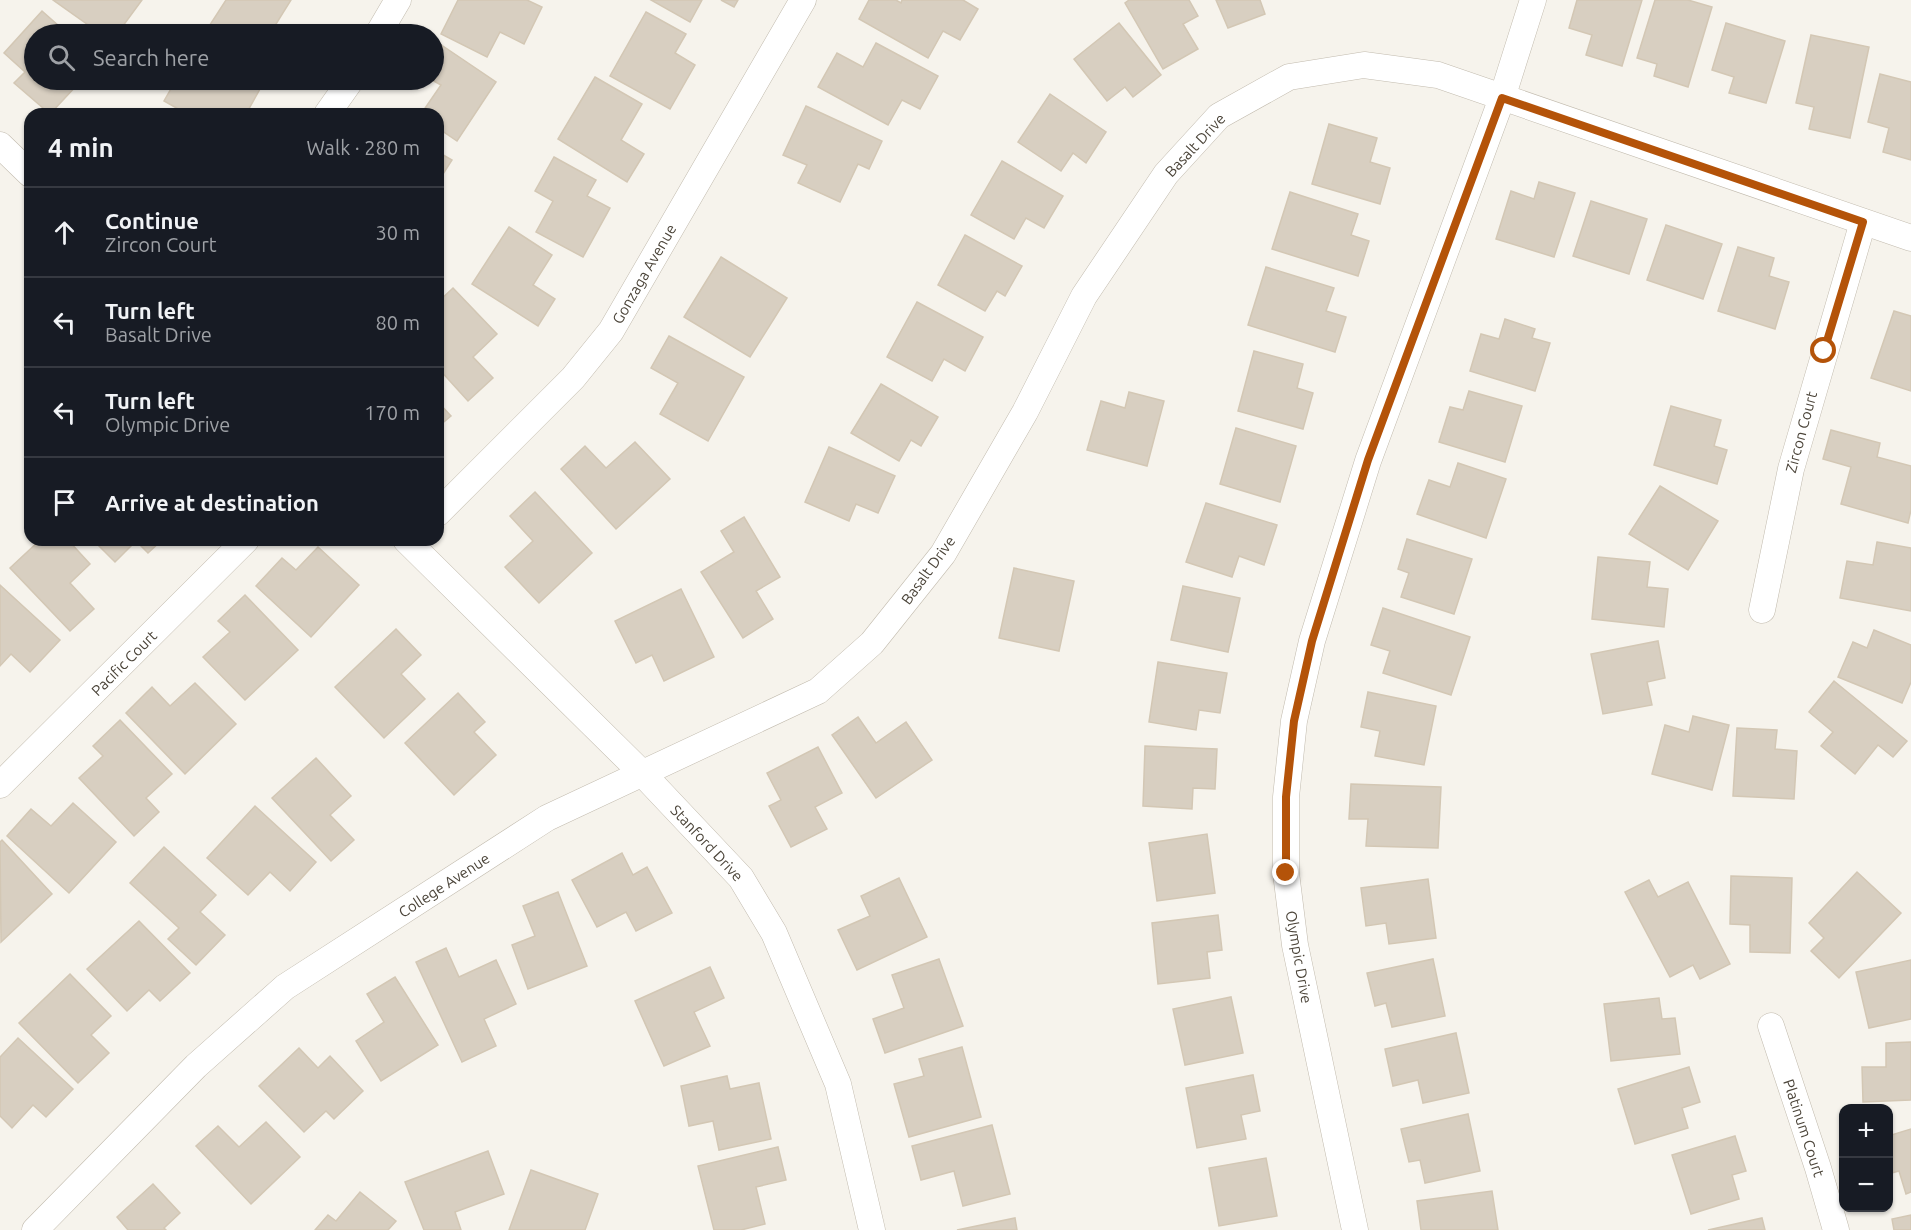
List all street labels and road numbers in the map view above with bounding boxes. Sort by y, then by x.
street label: Basalt Drive [1161,110,1229,180]
street label: Gonzaga Avenue [609,221,679,327]
street label: Zircon Court [1782,389,1820,475]
street label: Basalt Drive [898,533,958,607]
street label: Pacific Court [88,627,160,699]
street label: Stanford Drive [667,801,747,885]
street label: College Avenue [395,849,493,921]
street label: Olympic Drive [1282,909,1316,1005]
street label: Platinum Court [1780,1077,1828,1179]

